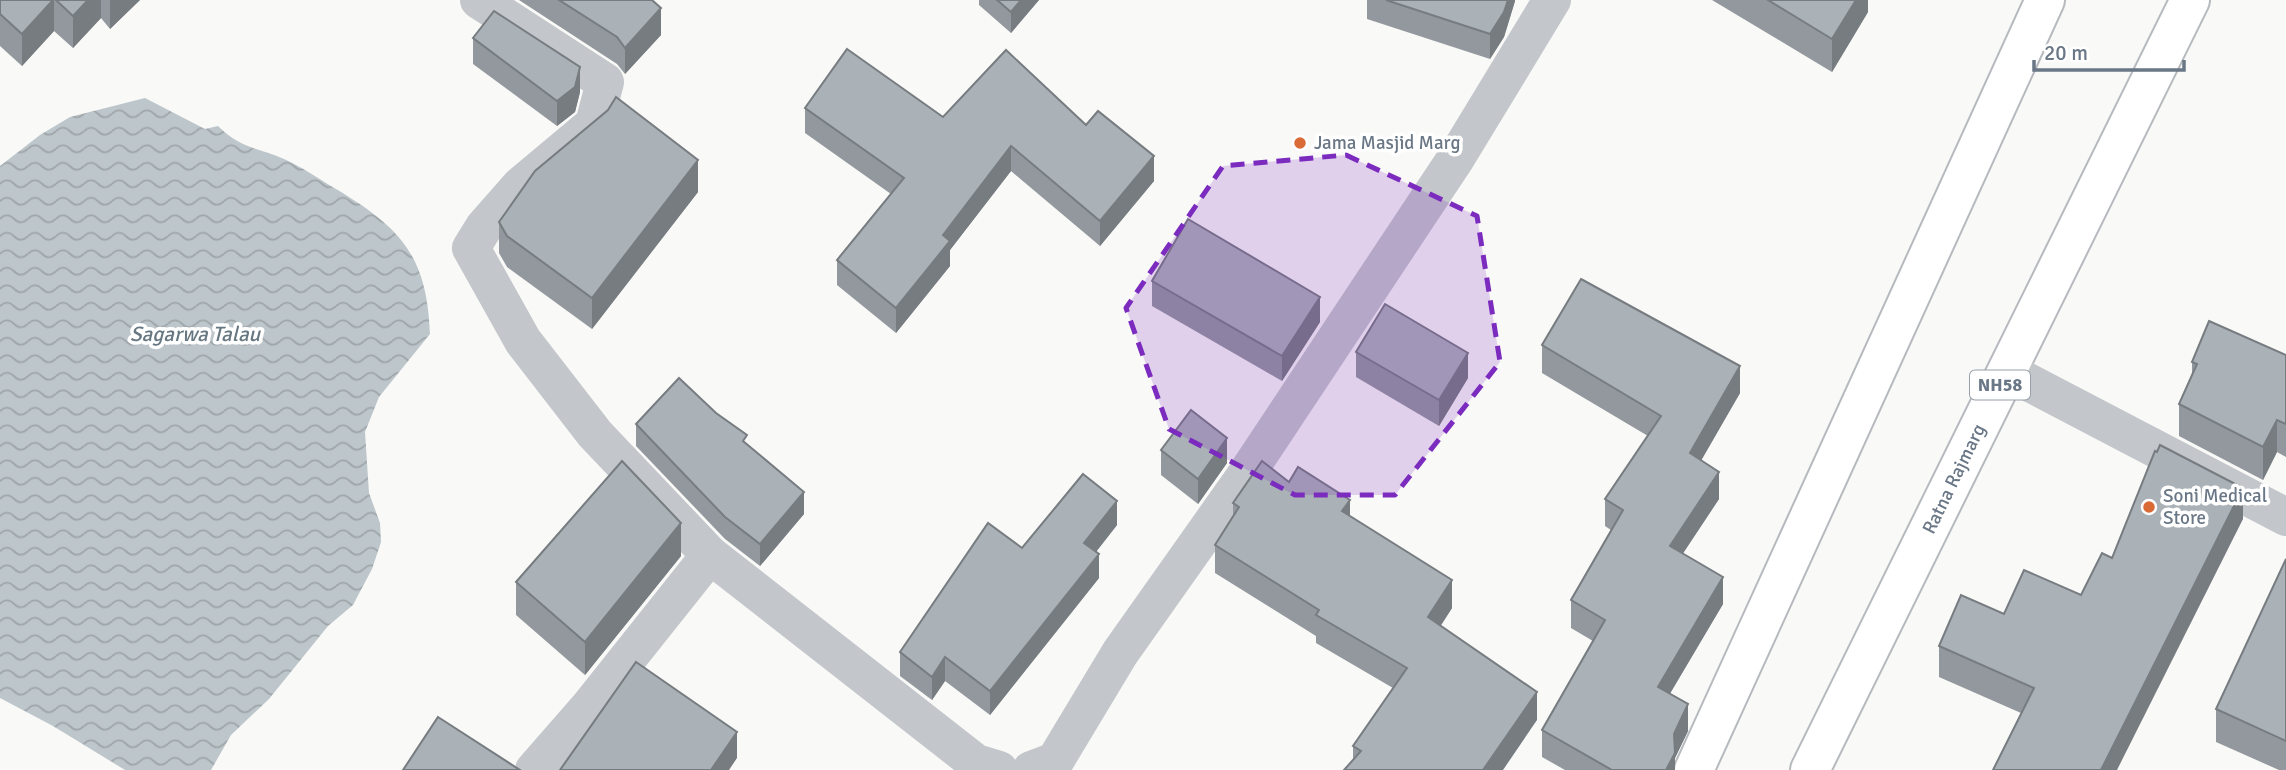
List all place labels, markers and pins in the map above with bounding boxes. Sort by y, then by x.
place label: Jama Masjid Marg [1314,131,1460,155]
marker: Jama Masjid Marg [1292,135,1308,151]
place label: Soni Medical Store [2163,484,2267,530]
marker: Soni Medical Store [2141,499,2157,515]

